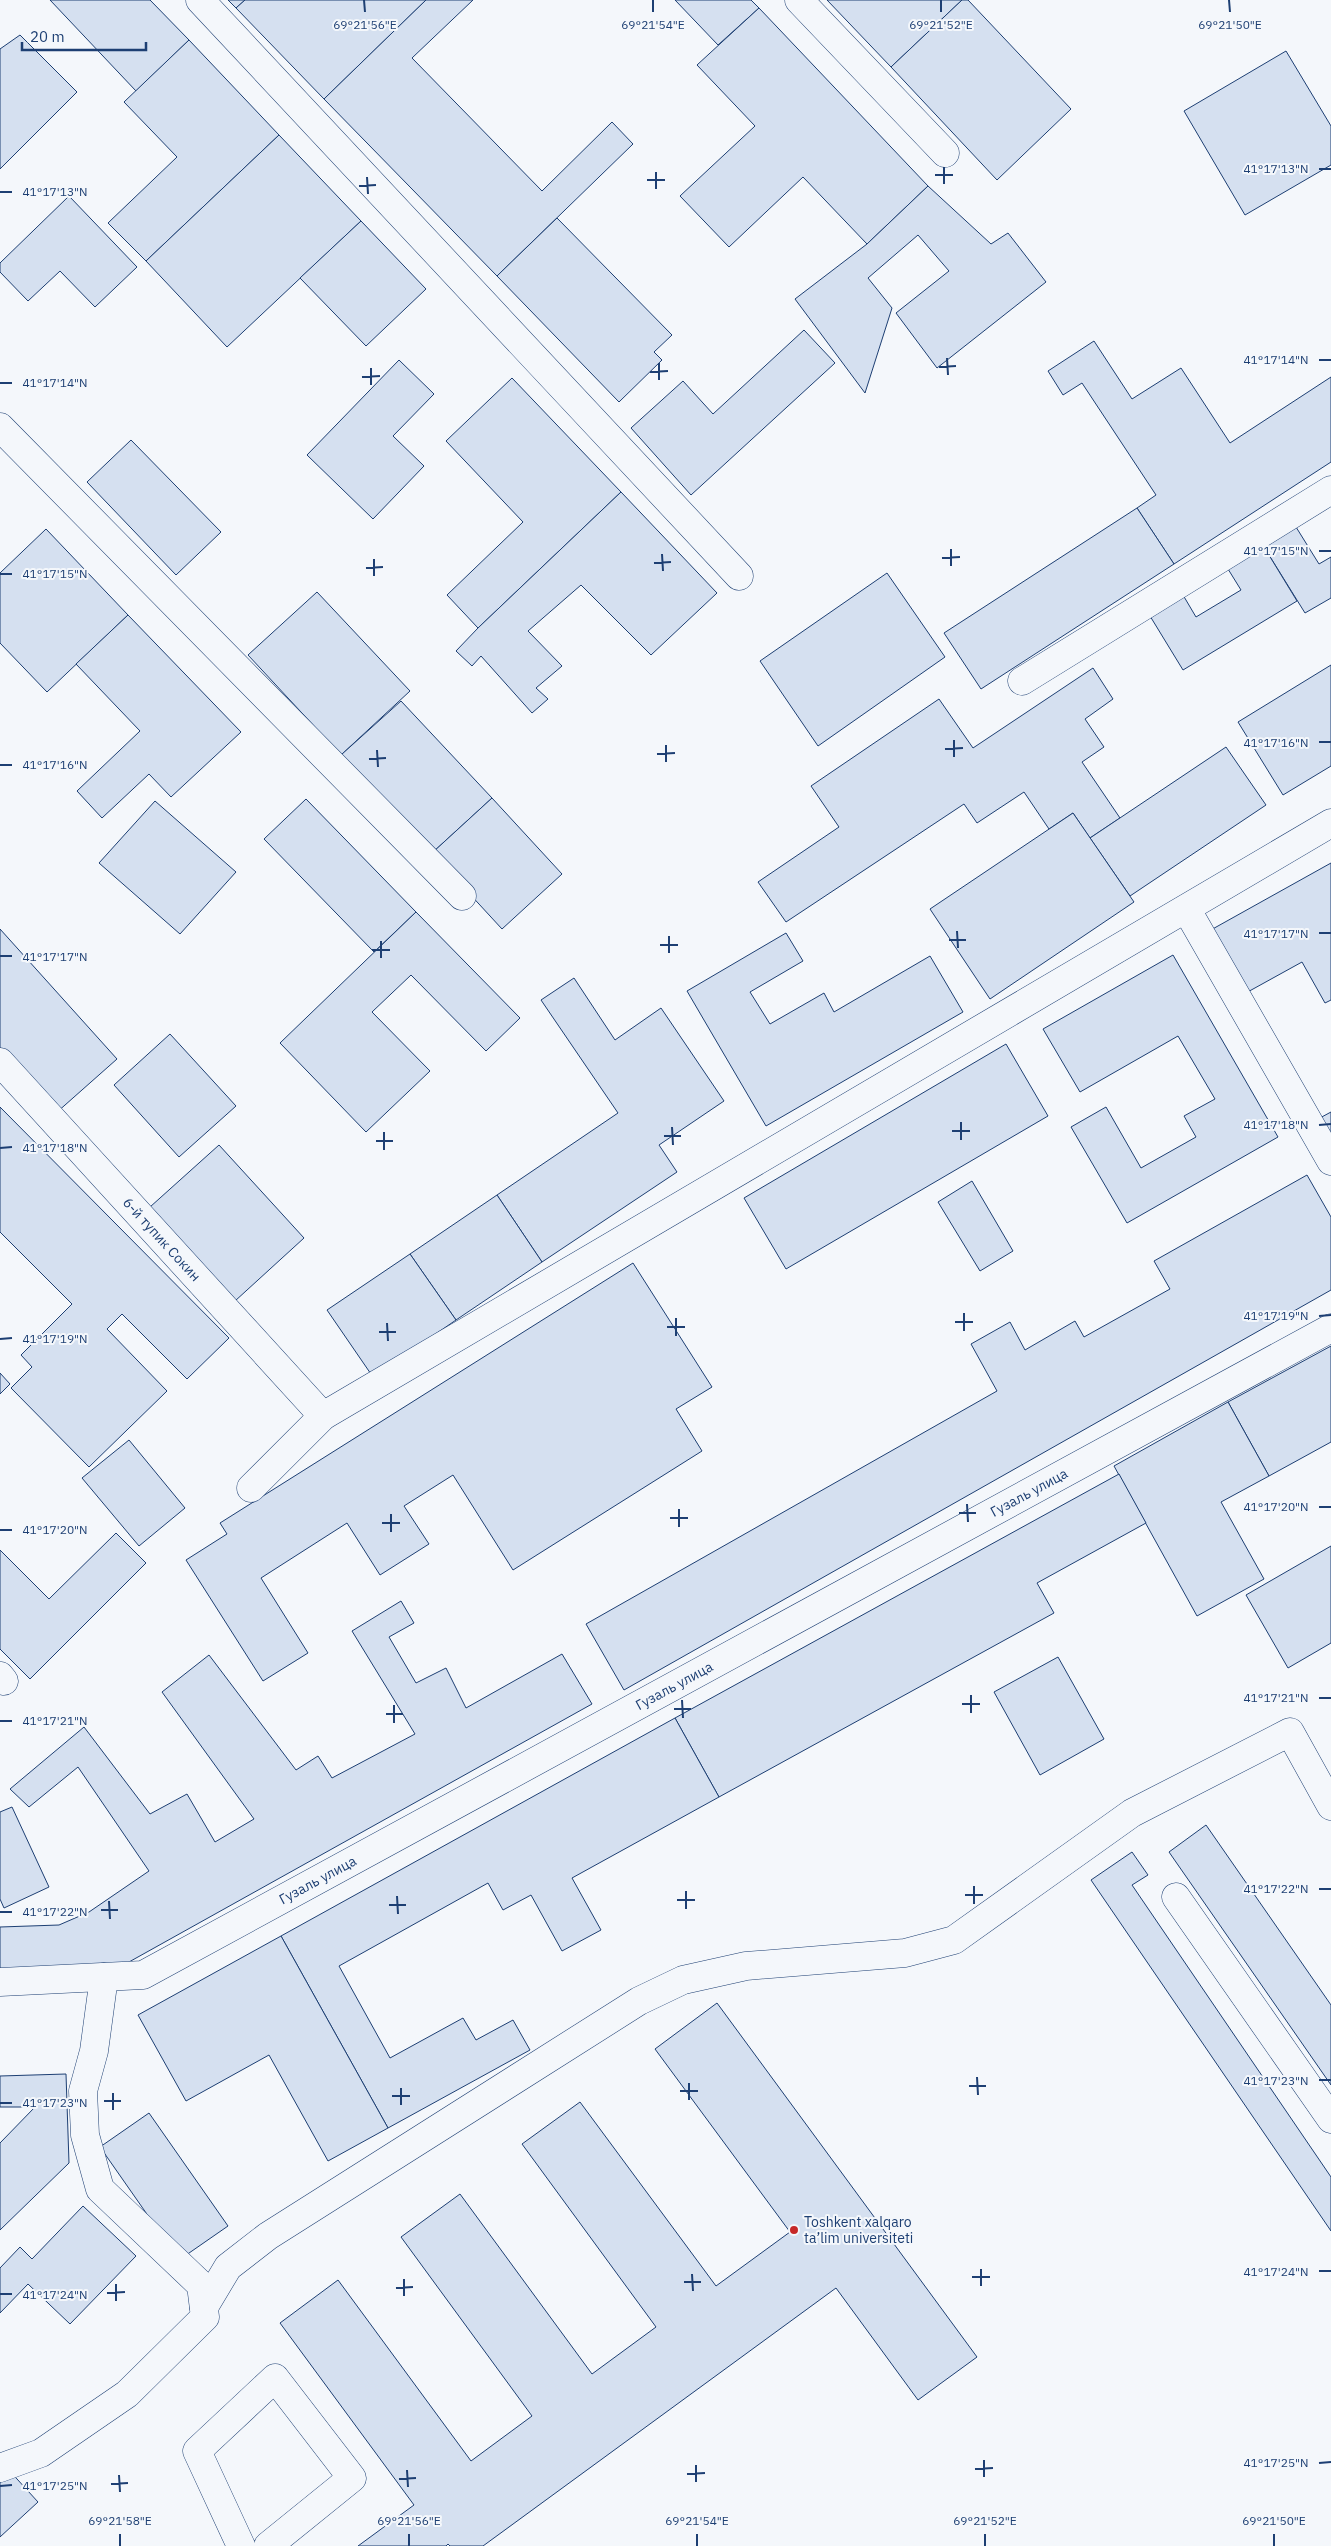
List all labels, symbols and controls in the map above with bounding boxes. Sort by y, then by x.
text: 69°21'56"E [333,17,397,32]
text: 69°21'54"E [621,17,685,32]
text: 69°21'52"E [909,17,973,32]
text: 69°21'50"E [1198,17,1262,32]
scale bar [22,20,146,52]
text: 20 m [30,27,65,46]
text: 41°17'13"N [1243,161,1309,176]
text: 41°17'13"N [22,184,88,199]
text: 41°17'14"N [1243,352,1309,367]
text: 41°17'14"N [22,375,88,390]
text: 41°17'15"N [1243,543,1309,558]
text: 41°17'15"N [22,566,88,581]
text: 41°17'16"N [1243,735,1309,750]
text: 41°17'16"N [22,757,88,772]
text: 41°17'17"N [1243,926,1309,941]
text: 41°17'17"N [22,949,88,964]
text: 41°17'18"N [1243,1117,1309,1132]
text: 41°17'18"N [22,1140,88,1155]
street label: 6-й тупик Сокин [119,1194,205,1285]
text: 41°17'19"N [1243,1308,1309,1323]
text: 41°17'19"N [22,1331,88,1346]
street label: Гузаль улица [987,1464,1071,1521]
text: 41°17'20"N [1243,1499,1309,1514]
text: 41°17'20"N [22,1522,88,1537]
street label: Гузаль улица [632,1657,716,1714]
text: 41°17'21"N [1243,1690,1309,1705]
text: 41°17'21"N [22,1713,88,1728]
street label: Гузаль улица [276,1851,360,1908]
text: 41°17'22"N [1243,1881,1309,1896]
text: 41°17'22"N [22,1904,88,1919]
text: 41°17'23"N [1243,2073,1309,2088]
text: 41°17'23"N [22,2095,88,2110]
place label: Toshkent xalqaro ta’lim universiteti [804,2213,913,2247]
marker: Toshkent xalqaro ta’lim universiteti [788,2224,800,2236]
text: 41°17'24"N [1243,2264,1309,2279]
text: 41°17'24"N [22,2287,88,2302]
text: 41°17'25"N [1243,2455,1309,2470]
text: 41°17'25"N [22,2478,88,2493]
text: 69°21'58"E [88,2513,152,2528]
text: 69°21'56"E [377,2513,441,2528]
text: 69°21'54"E [665,2513,729,2528]
text: 69°21'52"E [953,2513,1017,2528]
text: 69°21'50"E [1242,2513,1306,2528]

